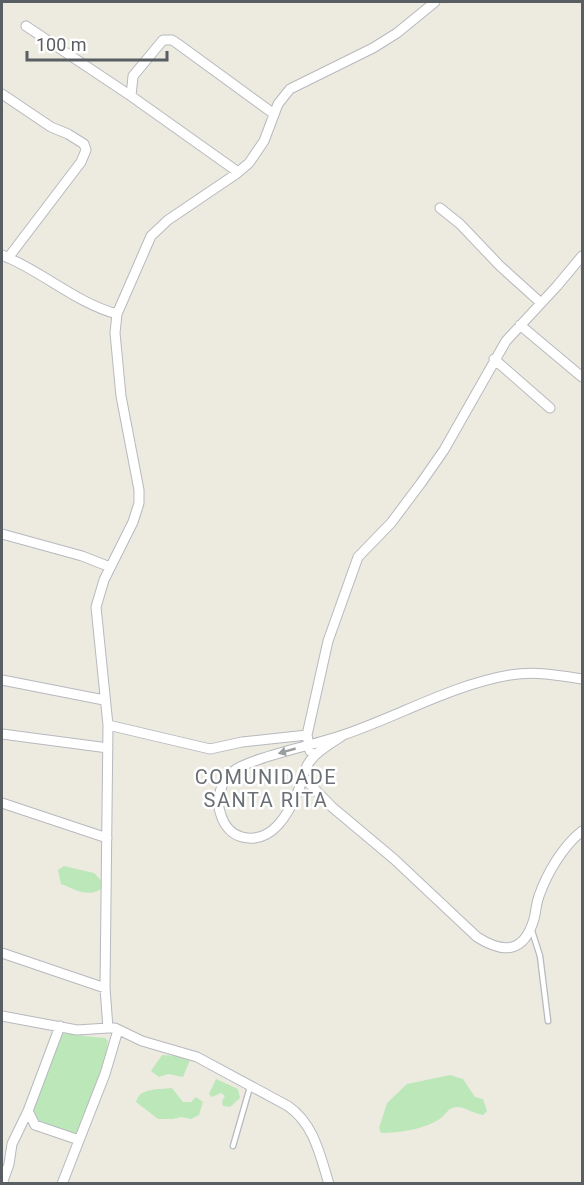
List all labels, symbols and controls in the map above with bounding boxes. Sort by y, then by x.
scale bar [27,24,166,62]
text: 100 m [36,34,87,55]
one-way arrow [278,747,296,756]
district label: COMUNIDADE SANTA RITA [195,765,337,812]

